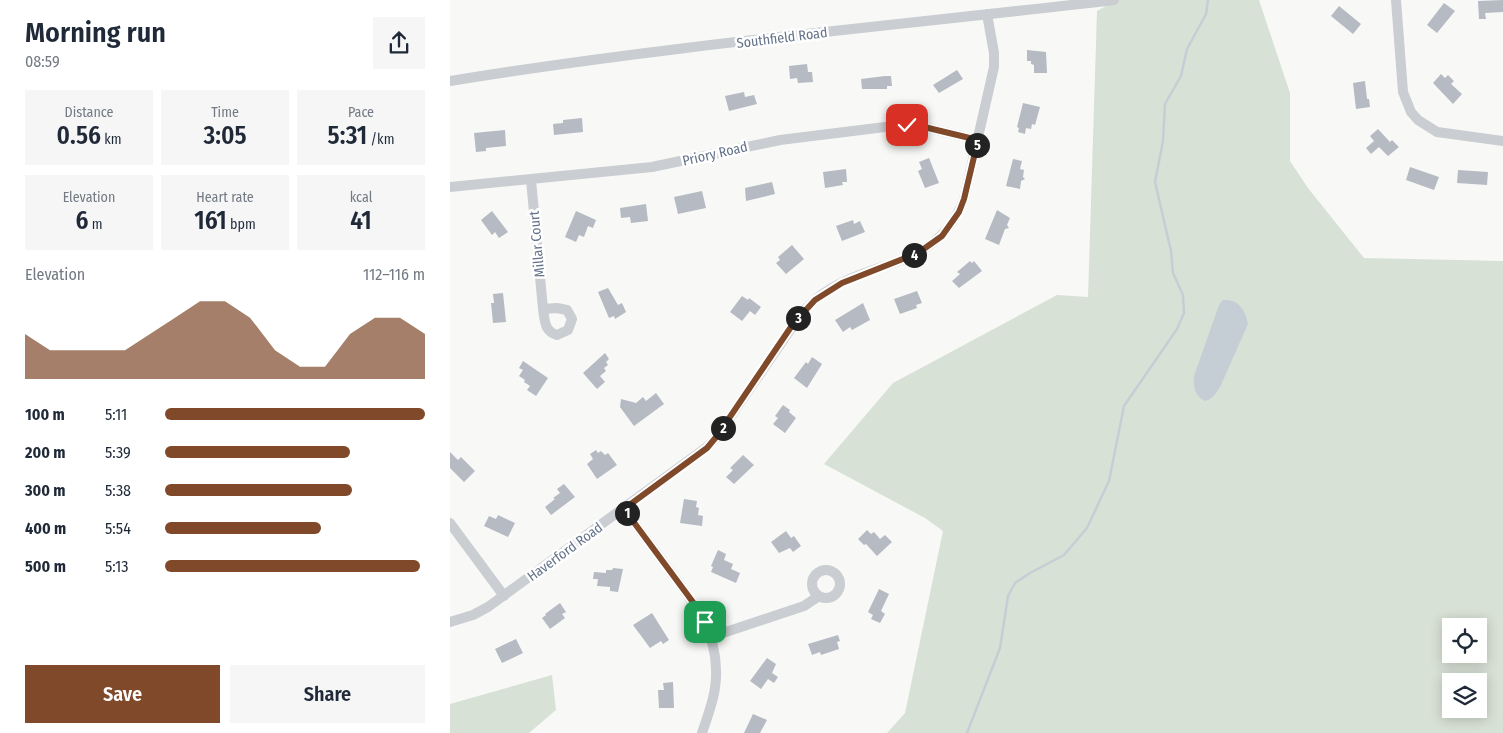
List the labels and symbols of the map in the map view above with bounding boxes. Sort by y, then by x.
street label: Southfield Road [736,24,828,52]
pin [886,104,928,146]
pin: 5 [964,132,990,158]
street label: Priory Road [681,138,749,170]
street label: Millar Court [526,210,548,278]
pin: 4 [902,242,926,268]
pin: 3 [786,306,810,330]
pin: 2 [710,416,736,440]
pin: 1 [614,500,640,526]
street label: Haverford Road [524,519,606,585]
pin [684,601,726,643]

